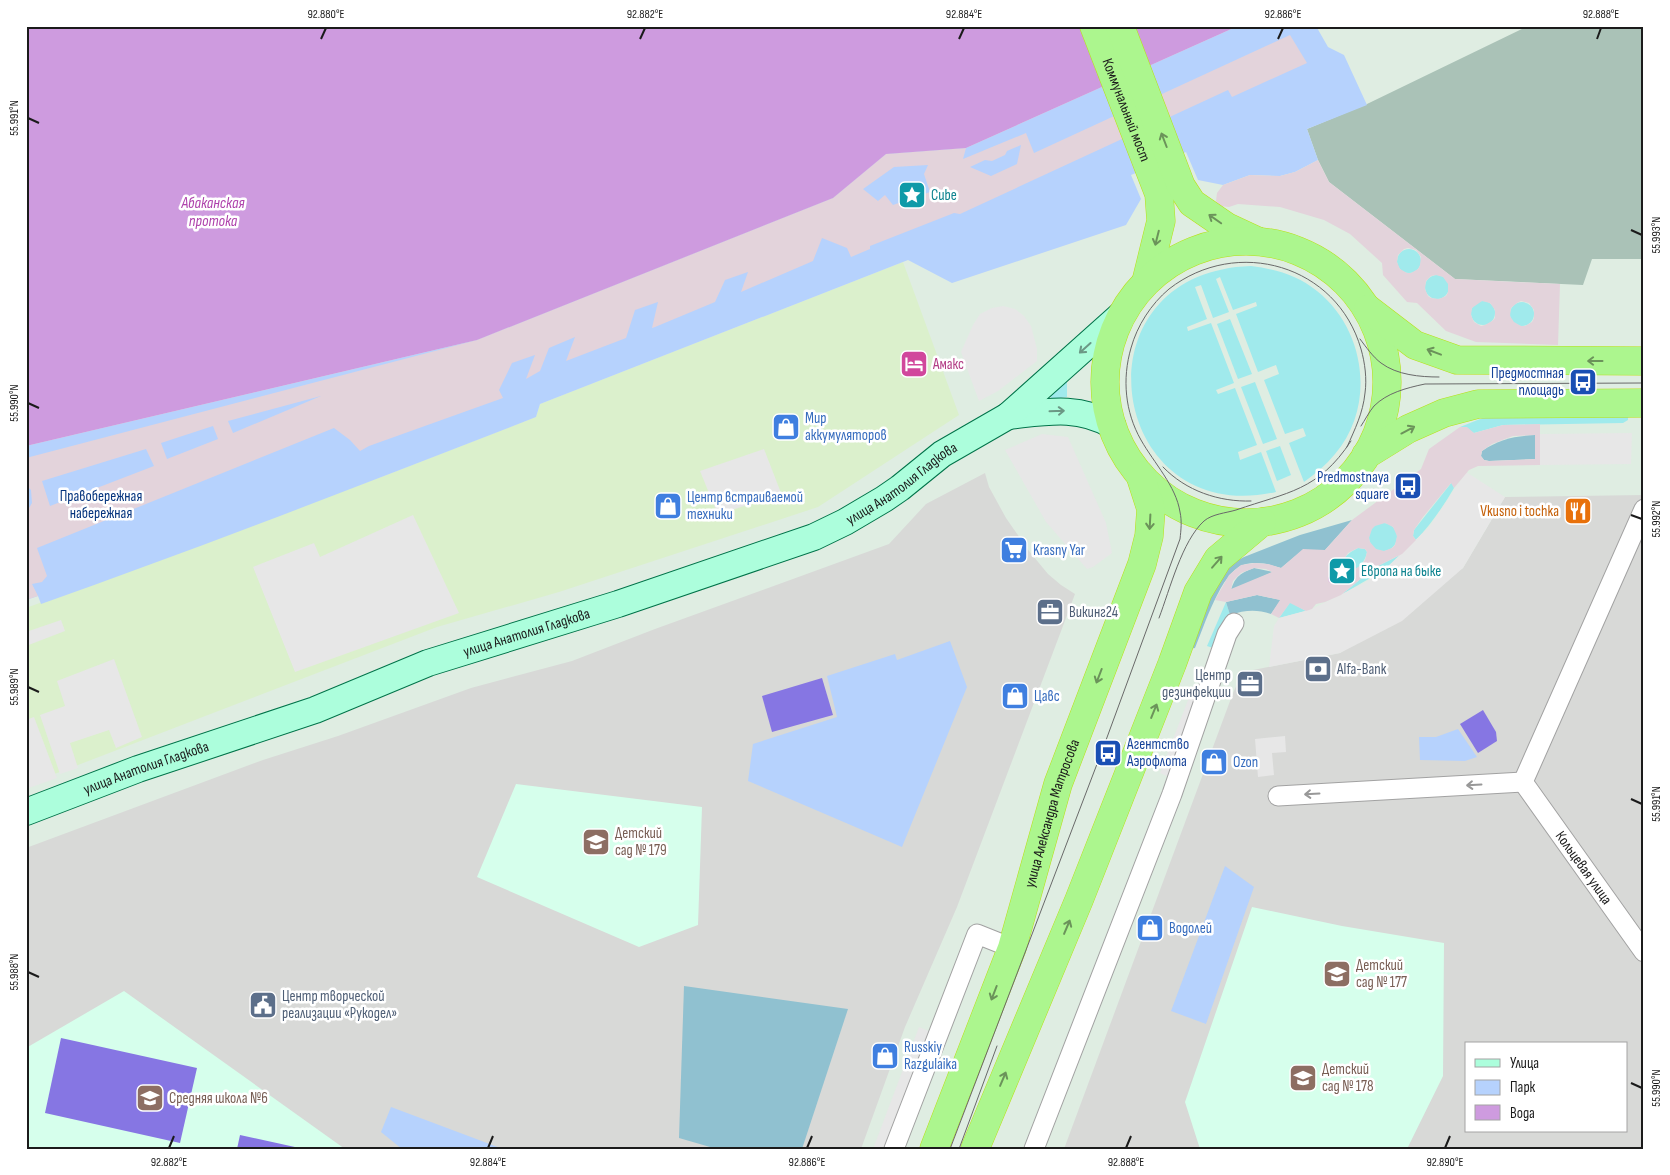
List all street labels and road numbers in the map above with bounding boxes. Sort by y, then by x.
street label: Коммунальный мост [1098,56,1155,164]
street label: улица Анатолия Гладкова [842,438,961,529]
street label: улица Анатолия Гладкова [461,604,592,661]
street label: улица Александра Матросова [1020,736,1084,890]
street label: улица Анатолия Гладкова [81,737,211,799]
street label: Кольцевая улица [1551,827,1617,908]

